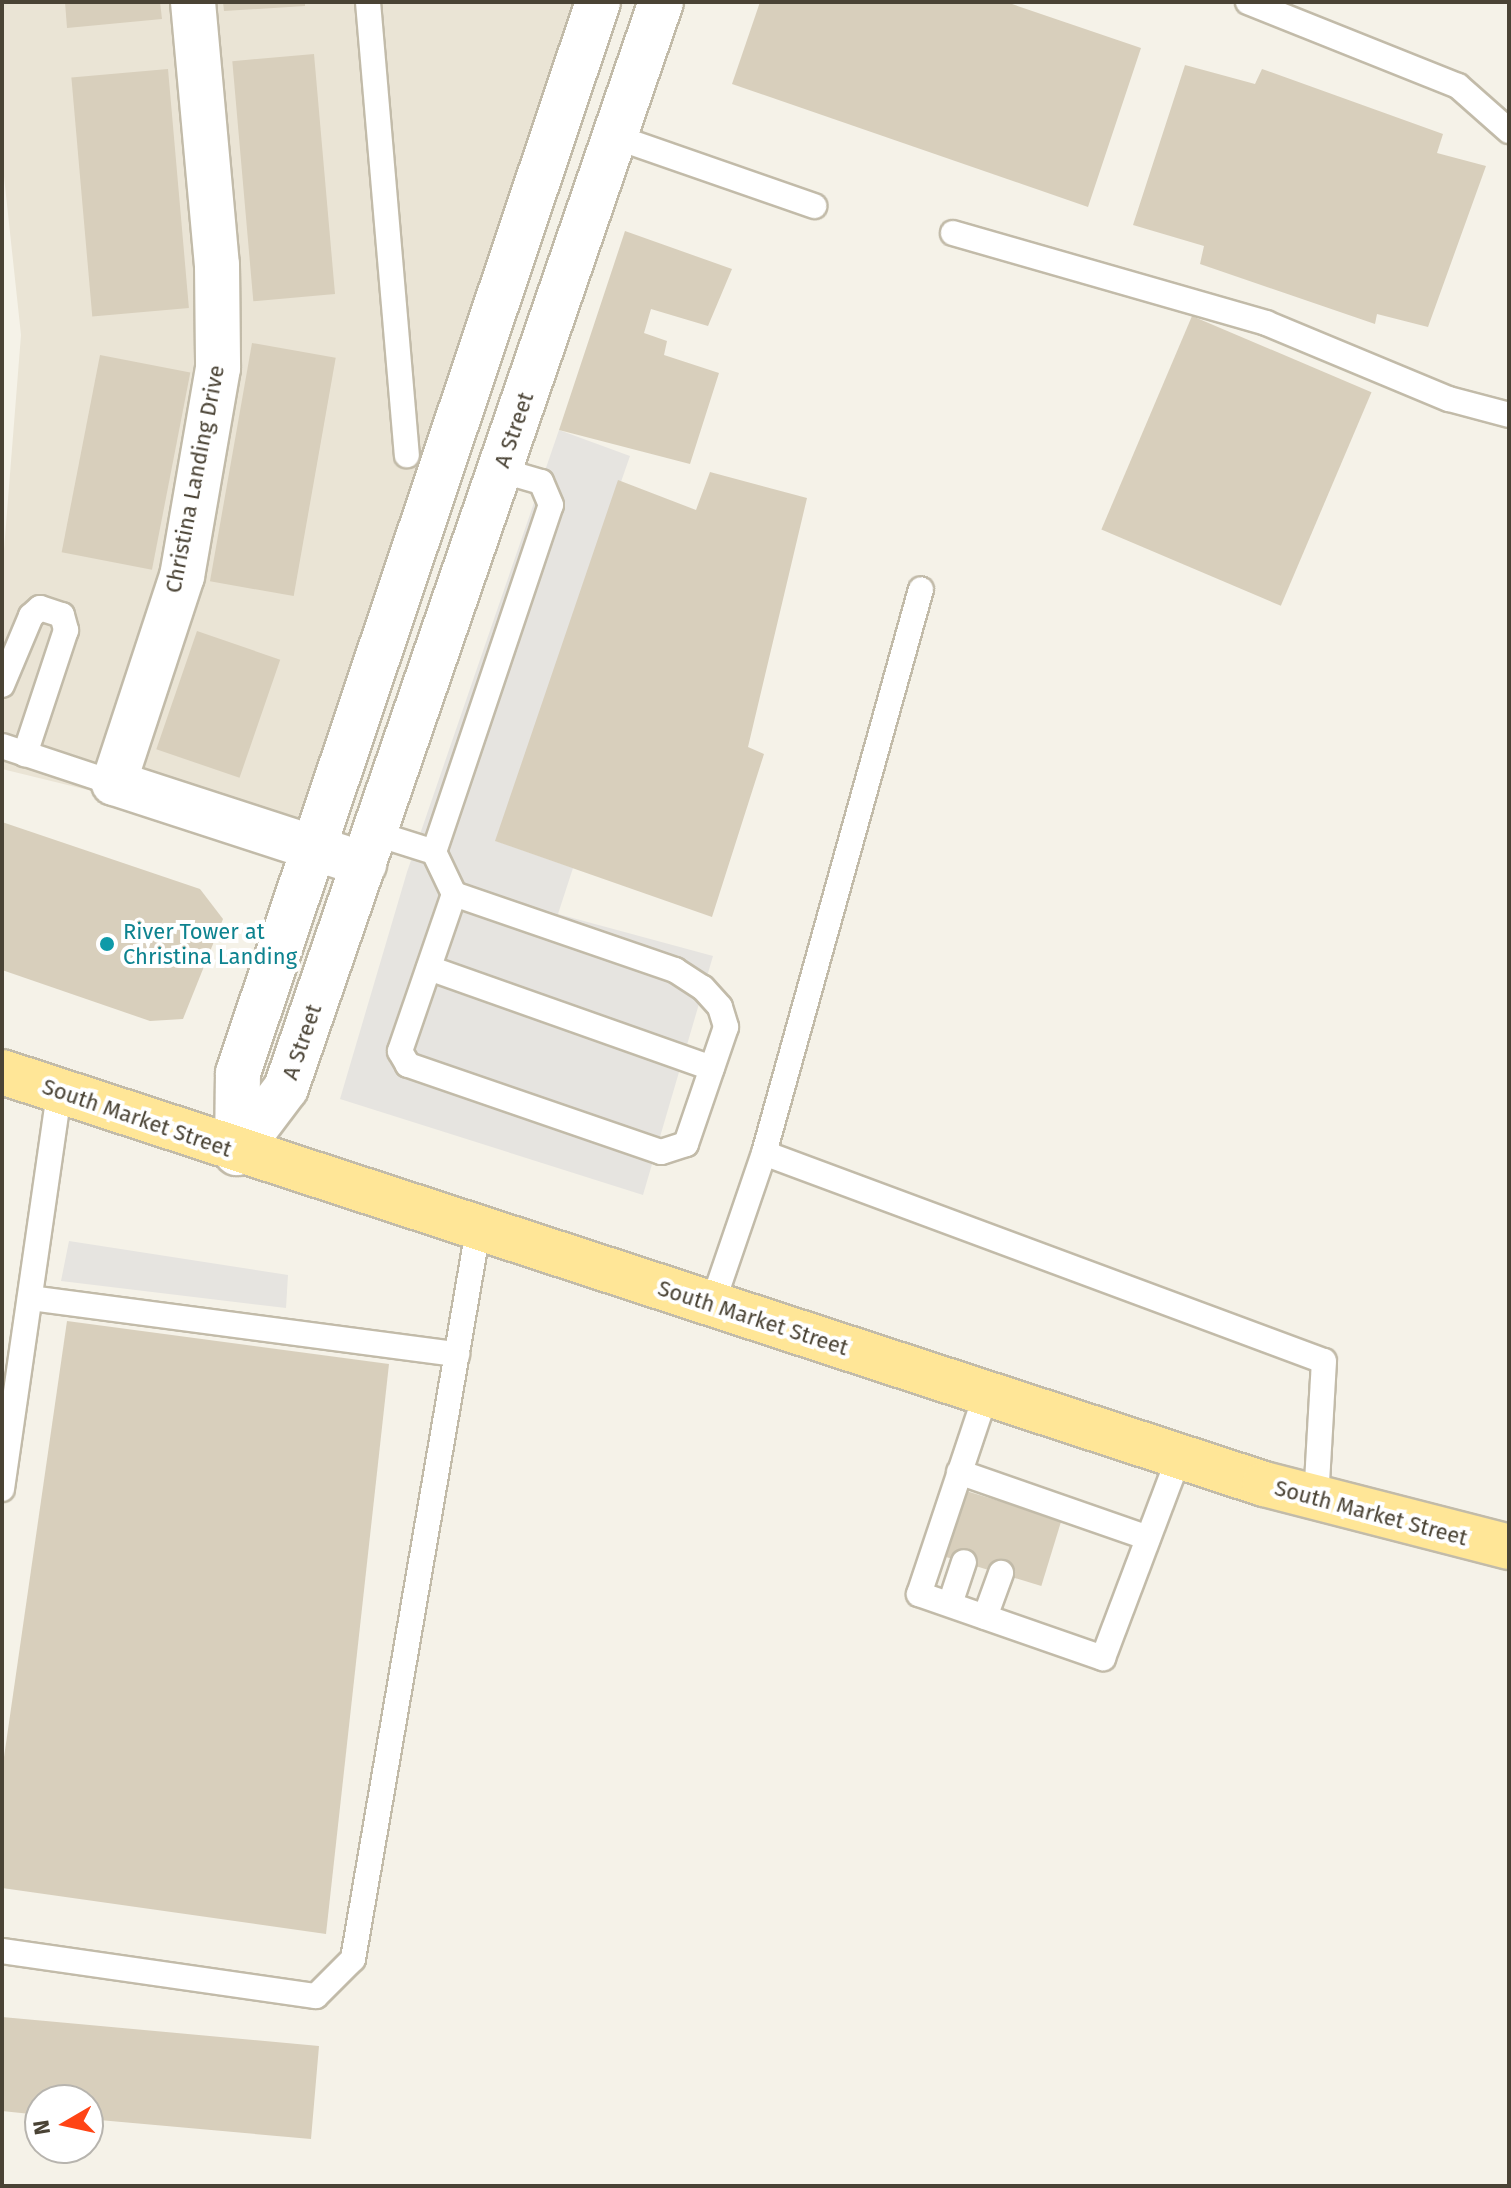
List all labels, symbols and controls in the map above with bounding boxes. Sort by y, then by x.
street label: Christina Landing Drive [160,363,230,595]
street label: A Street [489,389,539,471]
place label: River Tower at Christina Landing [123,918,297,970]
marker: River Tower at Christina Landing [98,935,116,953]
street label: A Street [277,1001,327,1083]
street label: South Market Street [39,1073,235,1163]
street label: South Market Street [655,1275,851,1361]
street label: South Market Street [1272,1475,1470,1551]
north arrow [24,2084,104,2164]
text: N [27,2118,56,2137]

